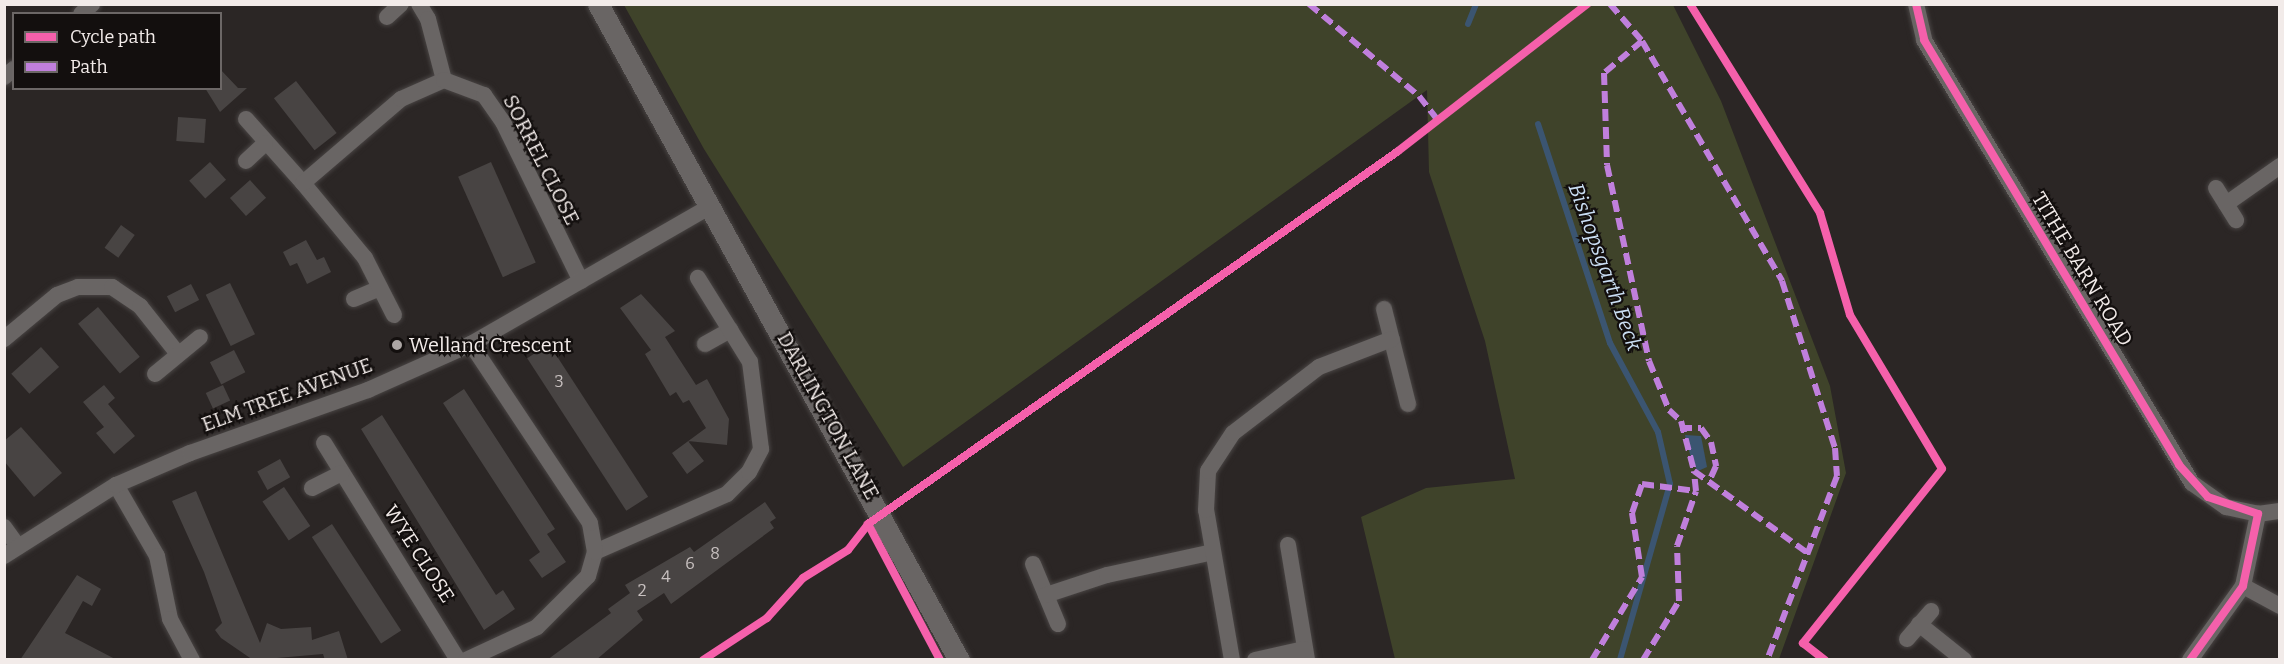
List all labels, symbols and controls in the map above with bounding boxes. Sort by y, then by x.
legend [12,12,222,90]
text: Cycle path [70,26,156,48]
text: Path [70,56,108,78]
street label: SORREL CLOSE [498,91,584,229]
water label: Bishopsgarth Beck [1563,180,1647,354]
street label: TITHE BARN ROAD [2027,188,2137,350]
street label: DARLINGTON LANE [772,328,884,504]
place label: Welland Crescent [409,333,572,357]
marker: Welland Crescent [390,338,404,352]
street label: ELM TREE AVENUE [198,353,376,437]
house number: 3 [554,372,564,392]
street label: WYE CLOSE [379,501,459,607]
house number: 8 [710,544,720,564]
house number: 6 [685,554,695,574]
house number: 4 [661,567,671,587]
house number: 2 [638,581,646,601]

